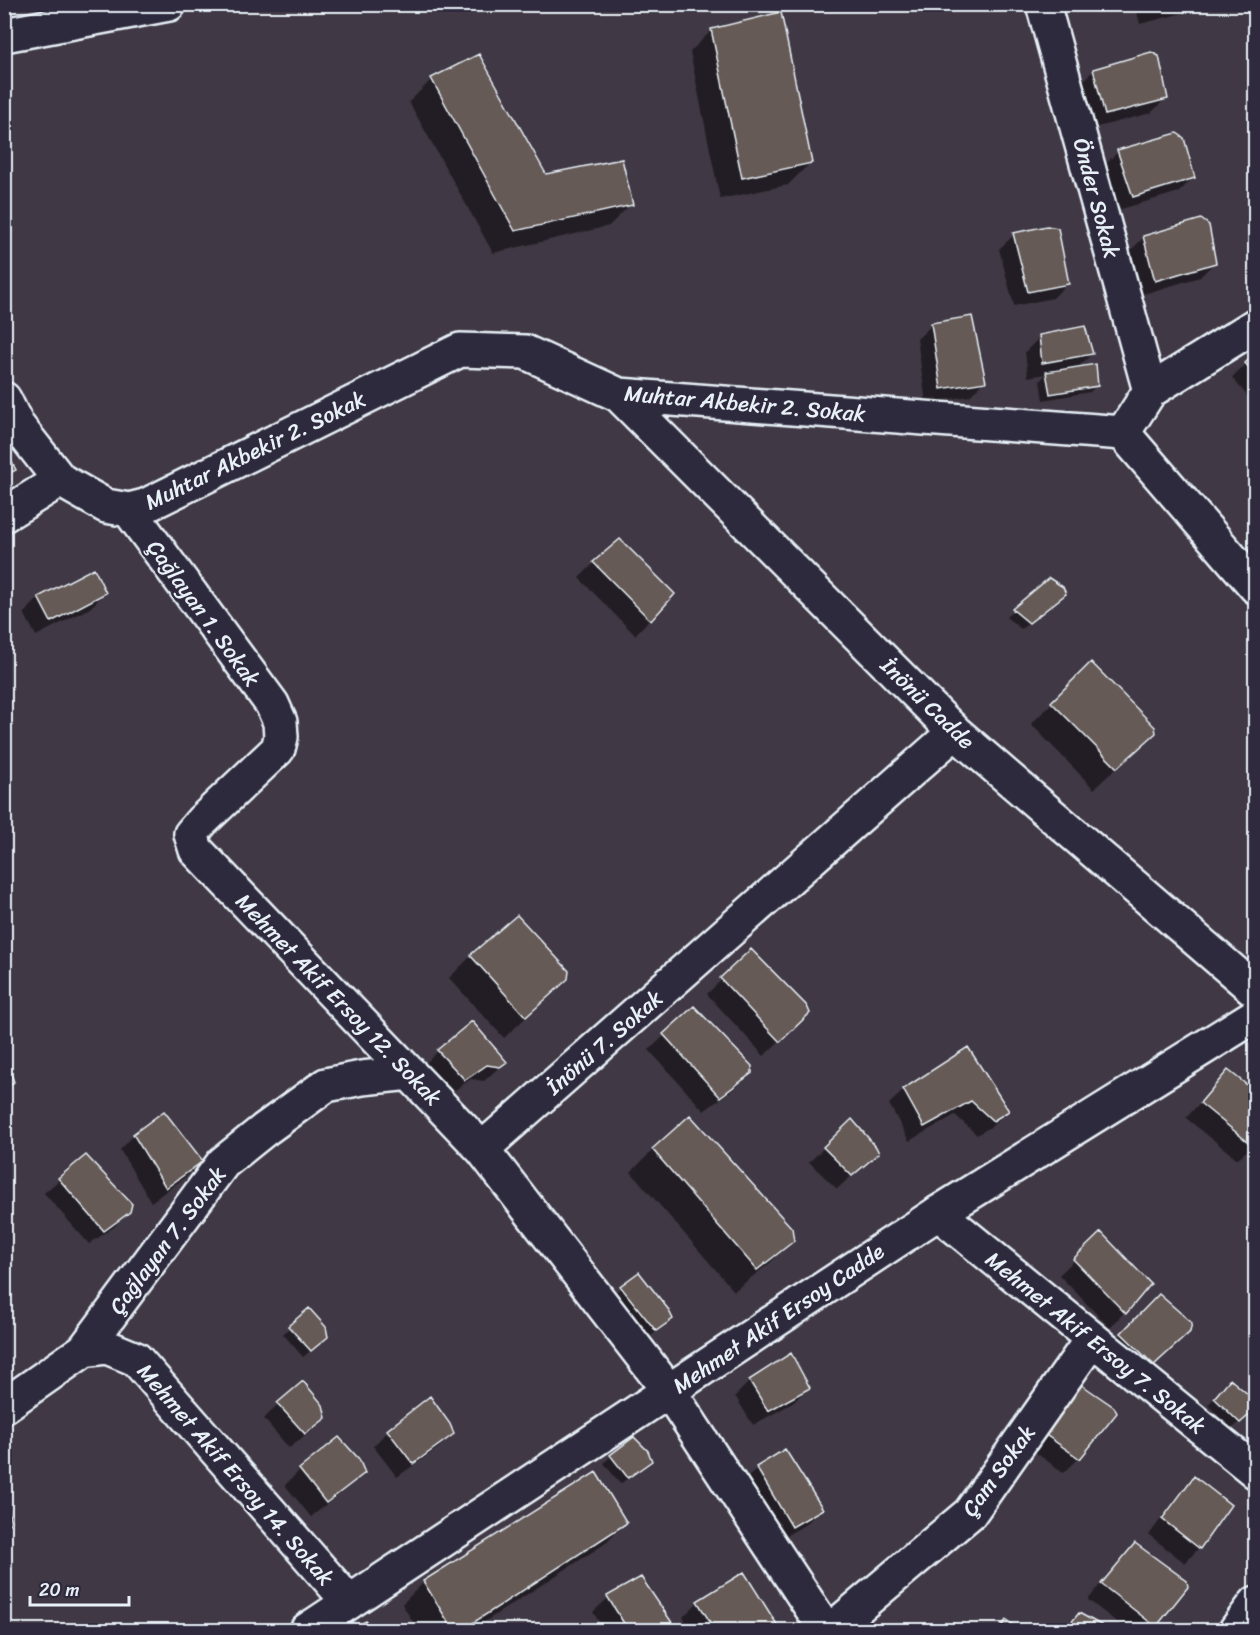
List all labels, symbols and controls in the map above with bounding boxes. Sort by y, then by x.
street label: Önder Sokak [1062,134,1131,263]
street label: Muhtar Akbekir 2. Sokak [623,374,868,434]
street label: Muhtar Akbekir 2. Sokak [138,380,373,521]
street label: Çağlayan 1. Sokak [137,531,271,696]
street label: İnönü Cadde [870,647,984,759]
street label: Mehmet Akif Ersoy 12. Sokak [226,883,452,1115]
street label: İnönü 7. Sokak [536,980,672,1105]
street label: Çağlayan 7. Sokak [98,1157,237,1323]
street label: Mehmet Akif Ersoy Cadde [664,1232,893,1404]
street label: Mehmet Akif Ersoy 7. Sokak [977,1241,1215,1444]
street label: Mehmet Akif Ersoy 14. Sokak [127,1354,344,1595]
street label: Çam Sokak [951,1416,1046,1525]
scale bar [30,1569,129,1607]
text: 20 m [39,1574,79,1606]

